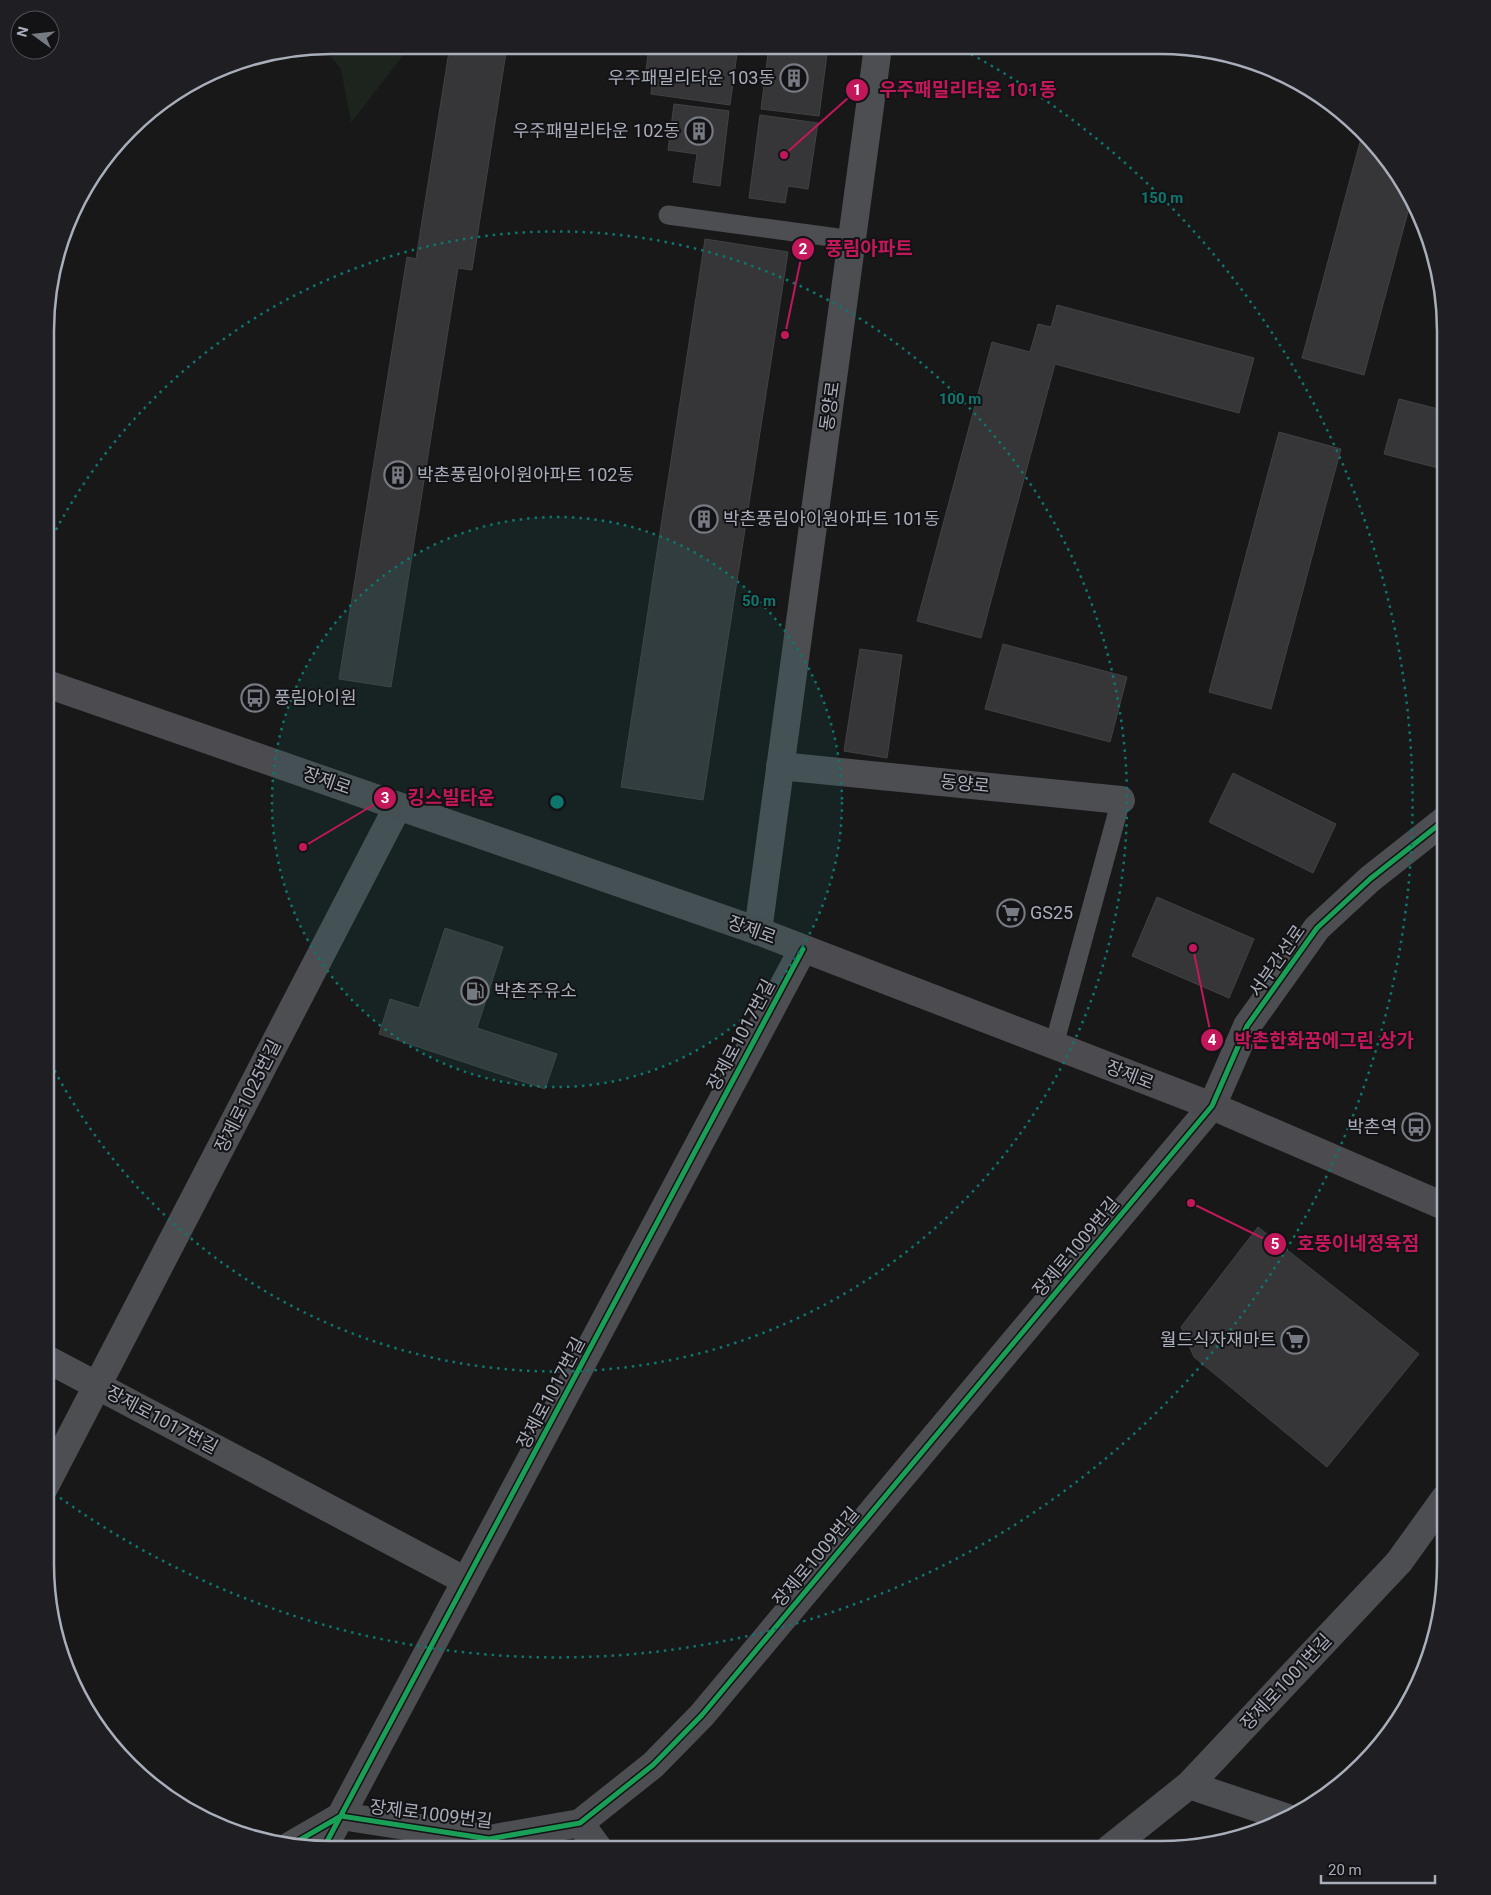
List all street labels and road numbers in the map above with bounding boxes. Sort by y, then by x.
street label: 동양로 [816,380,843,432]
street label: 장제로 [300,763,354,799]
street label: 동양로 [939,770,991,797]
street label: 장제로 [725,911,779,948]
street label: 서부간선로 [1244,921,1309,1001]
street label: 장제로1017번길 [702,975,779,1094]
street label: 장제로1025번길 [210,1036,285,1155]
street label: 장제로 [1103,1056,1157,1093]
street label: 장제로1009번길 [1028,1193,1123,1301]
street label: 장제로1017번길 [512,1333,589,1452]
street label: 장제로1017번길 [103,1381,222,1458]
street label: 장제로1009번길 [768,1503,863,1611]
street label: 장제로1001번길 [1236,1629,1335,1734]
street label: 장제로1009번길 [369,1796,494,1831]

